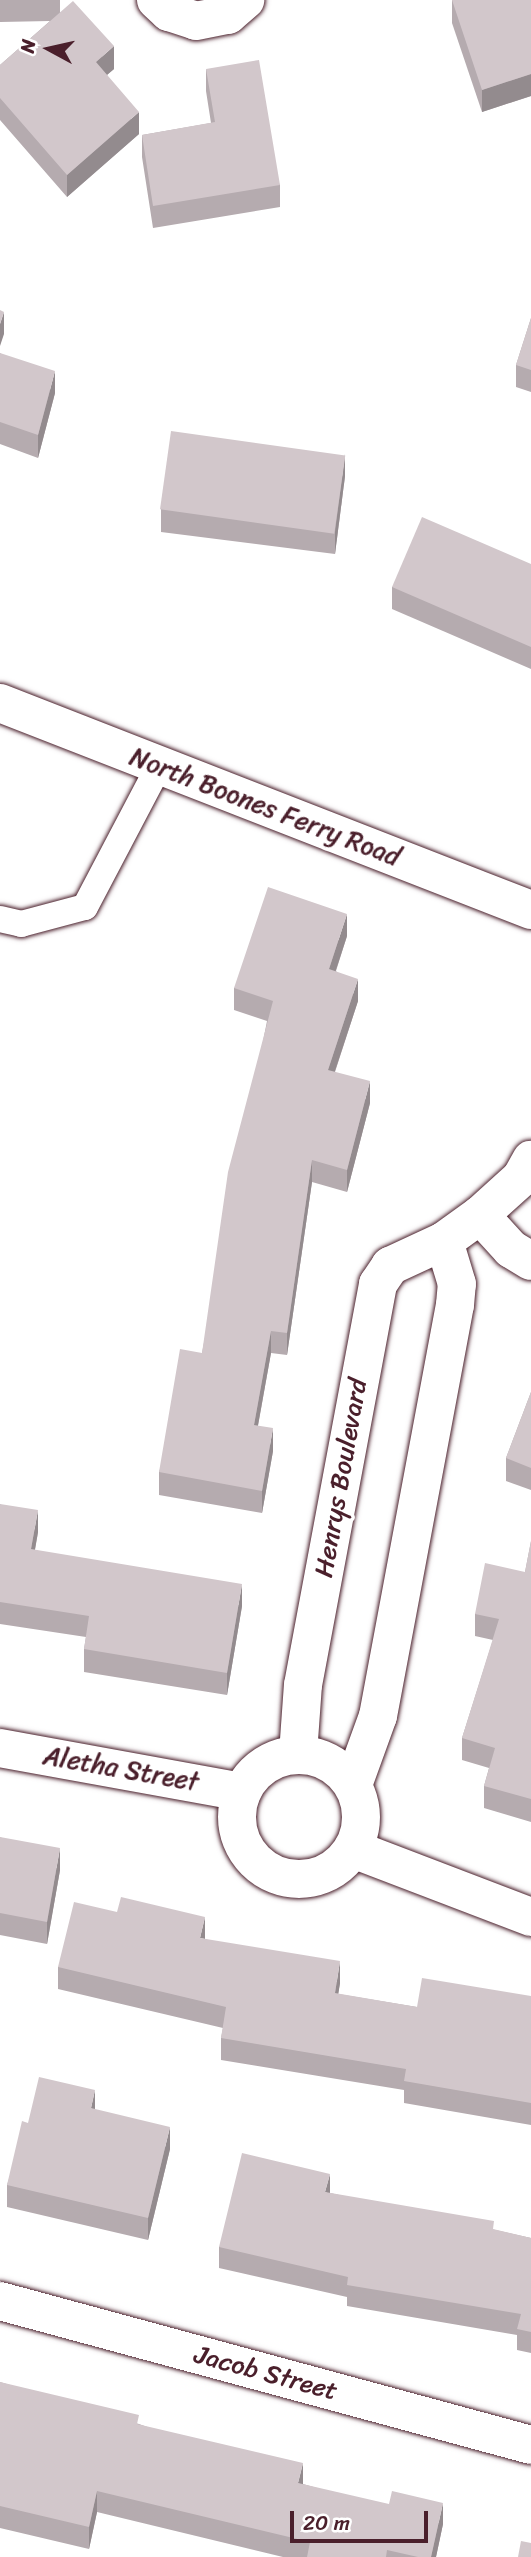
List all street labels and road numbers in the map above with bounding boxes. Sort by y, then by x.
street label: North Boones Ferry Road [126,741,404,873]
street label: Henrys Boulevard [308,1376,374,1580]
street label: Aletha Street [40,1740,202,1798]
street label: Jacob Street [191,2339,341,2407]

